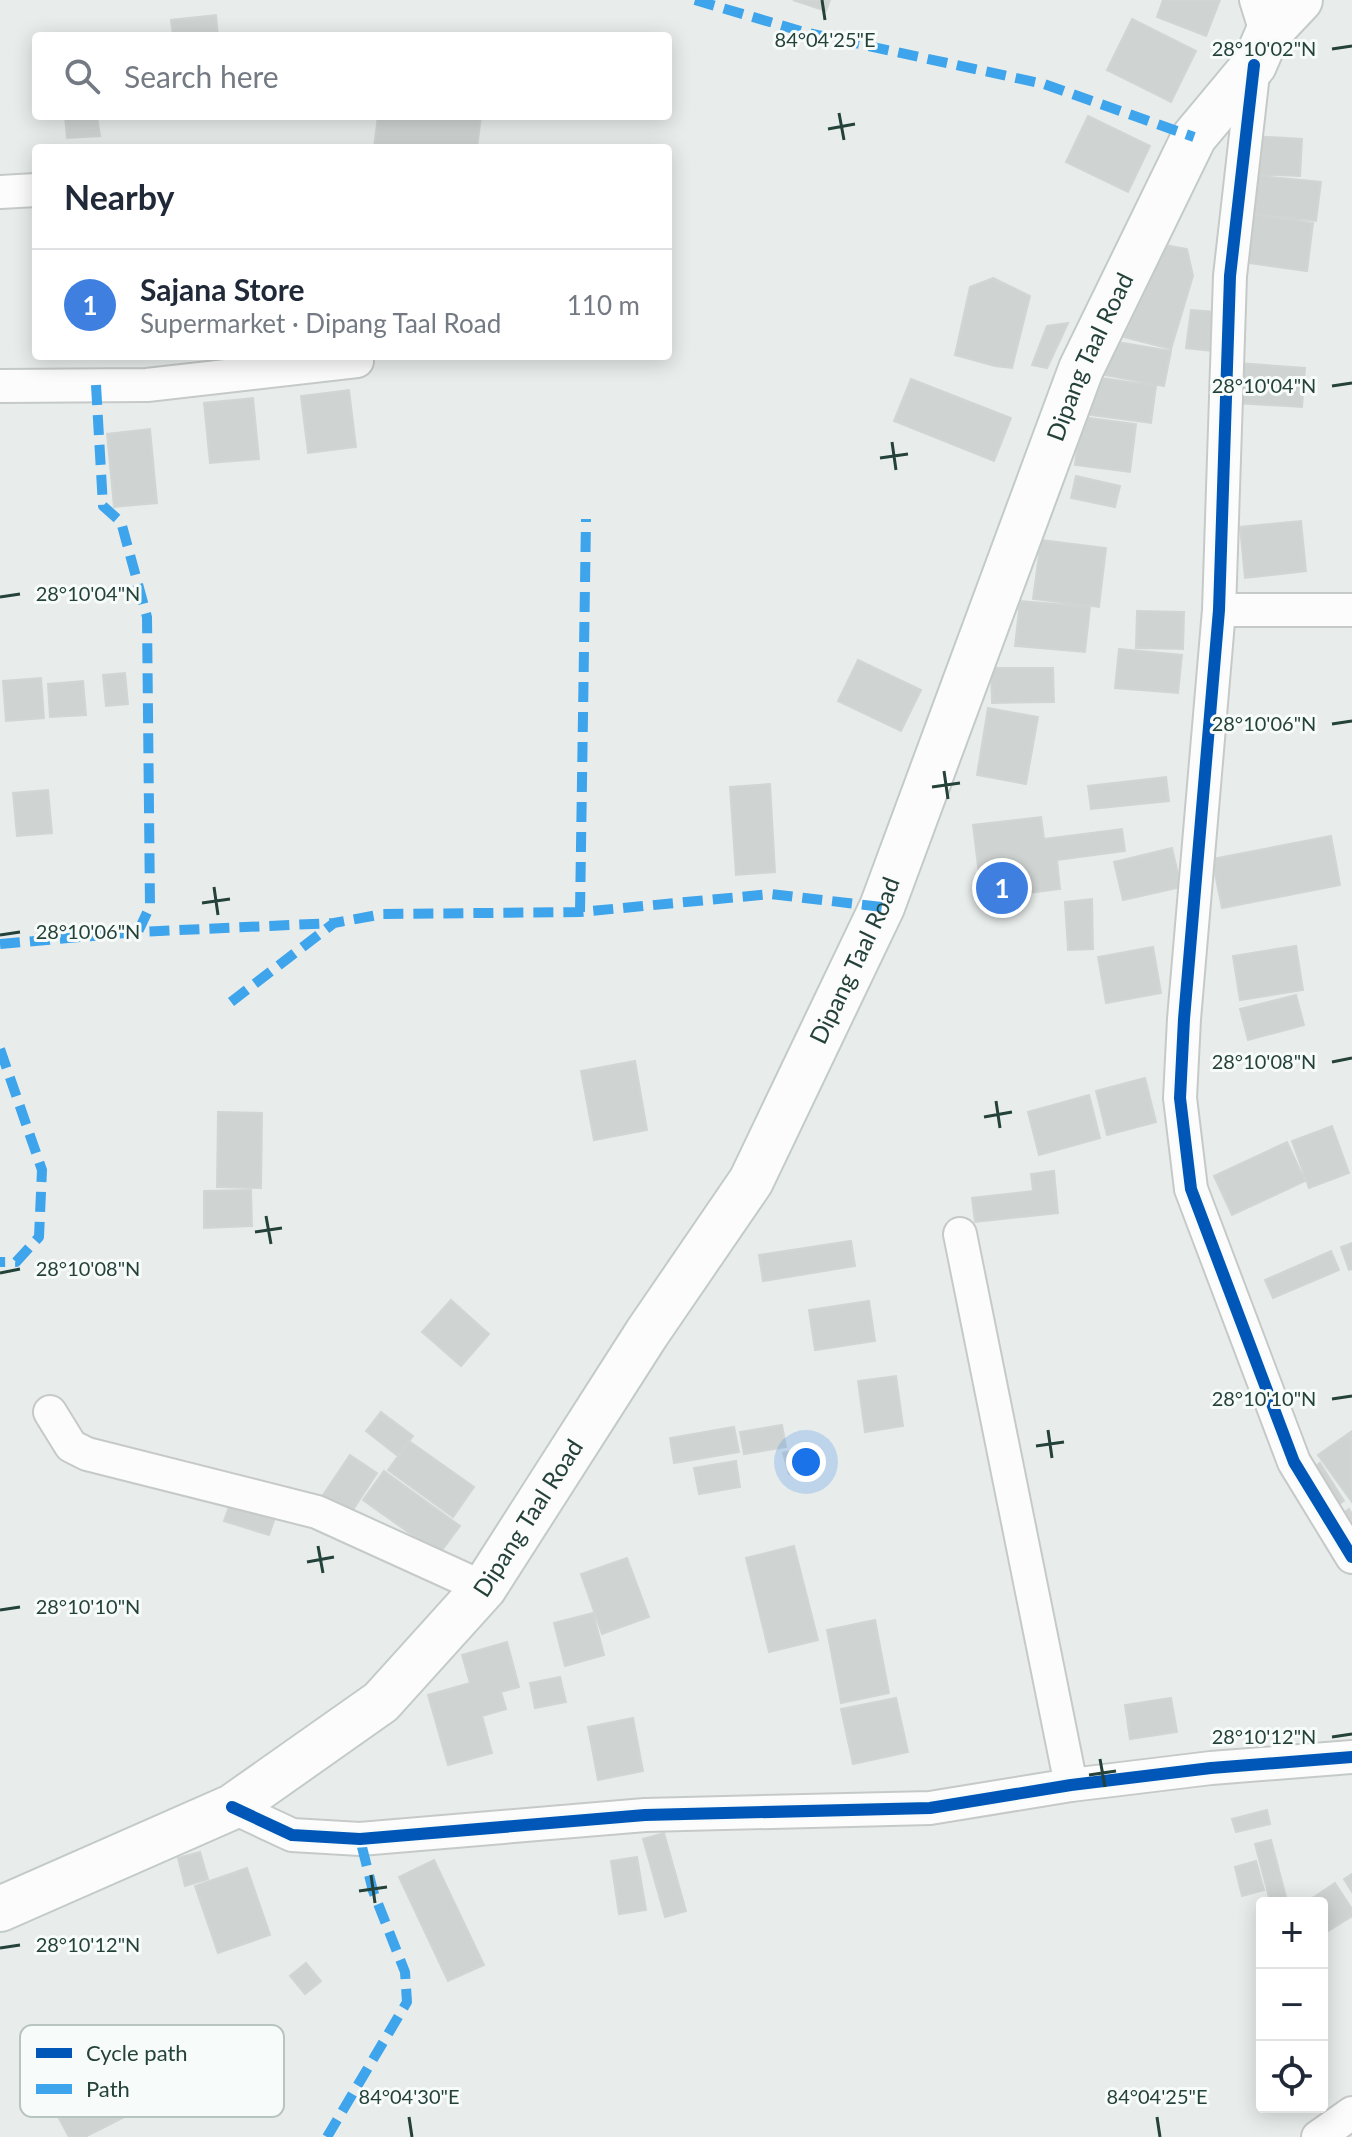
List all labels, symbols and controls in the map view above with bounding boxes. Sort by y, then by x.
text: 84°04'25"E [775,27,875,51]
search box [32,32,672,120]
text: 28°10'02"N [1212,36,1316,60]
icon: search [60,54,104,98]
text: Search here [124,58,279,94]
text: Nearby [64,176,175,217]
street label: Dipang Taal Road [1040,268,1139,445]
text: Sajana Store [140,271,305,307]
text: 1 [82,289,98,321]
text: 110 m [567,289,640,321]
text: Supermarket · Dipang Taal Road [140,307,501,339]
text: 28°10'04"N [1212,373,1316,397]
text: 28°10'04"N [36,581,140,605]
text: 28°10'06"N [1212,711,1316,735]
pin: 1 [976,858,1028,918]
street label: Dipang Taal Road [803,873,905,1048]
text: 28°10'06"N [36,919,140,943]
text: 28°10'08"N [1212,1049,1316,1073]
text: 28°10'08"N [36,1256,140,1280]
text: 28°10'10"N [1212,1386,1316,1410]
street label: Dipang Taal Road [466,1434,588,1602]
your location [786,1442,826,1482]
text: 28°10'10"N [36,1594,140,1618]
text: 28°10'12"N [1212,1724,1316,1748]
map controls [1256,1897,1328,2113]
button: + [1256,1897,1328,1969]
text: 28°10'12"N [36,1932,140,1956]
button: − [1256,1969,1328,2041]
legend [20,2025,284,2117]
text: Cycle path [86,2039,188,2066]
button: locate [1256,2041,1328,2113]
text: Path [86,2075,130,2102]
text: 84°04'30"E [359,2084,459,2108]
text: 84°04'25"E [1107,2084,1207,2108]

